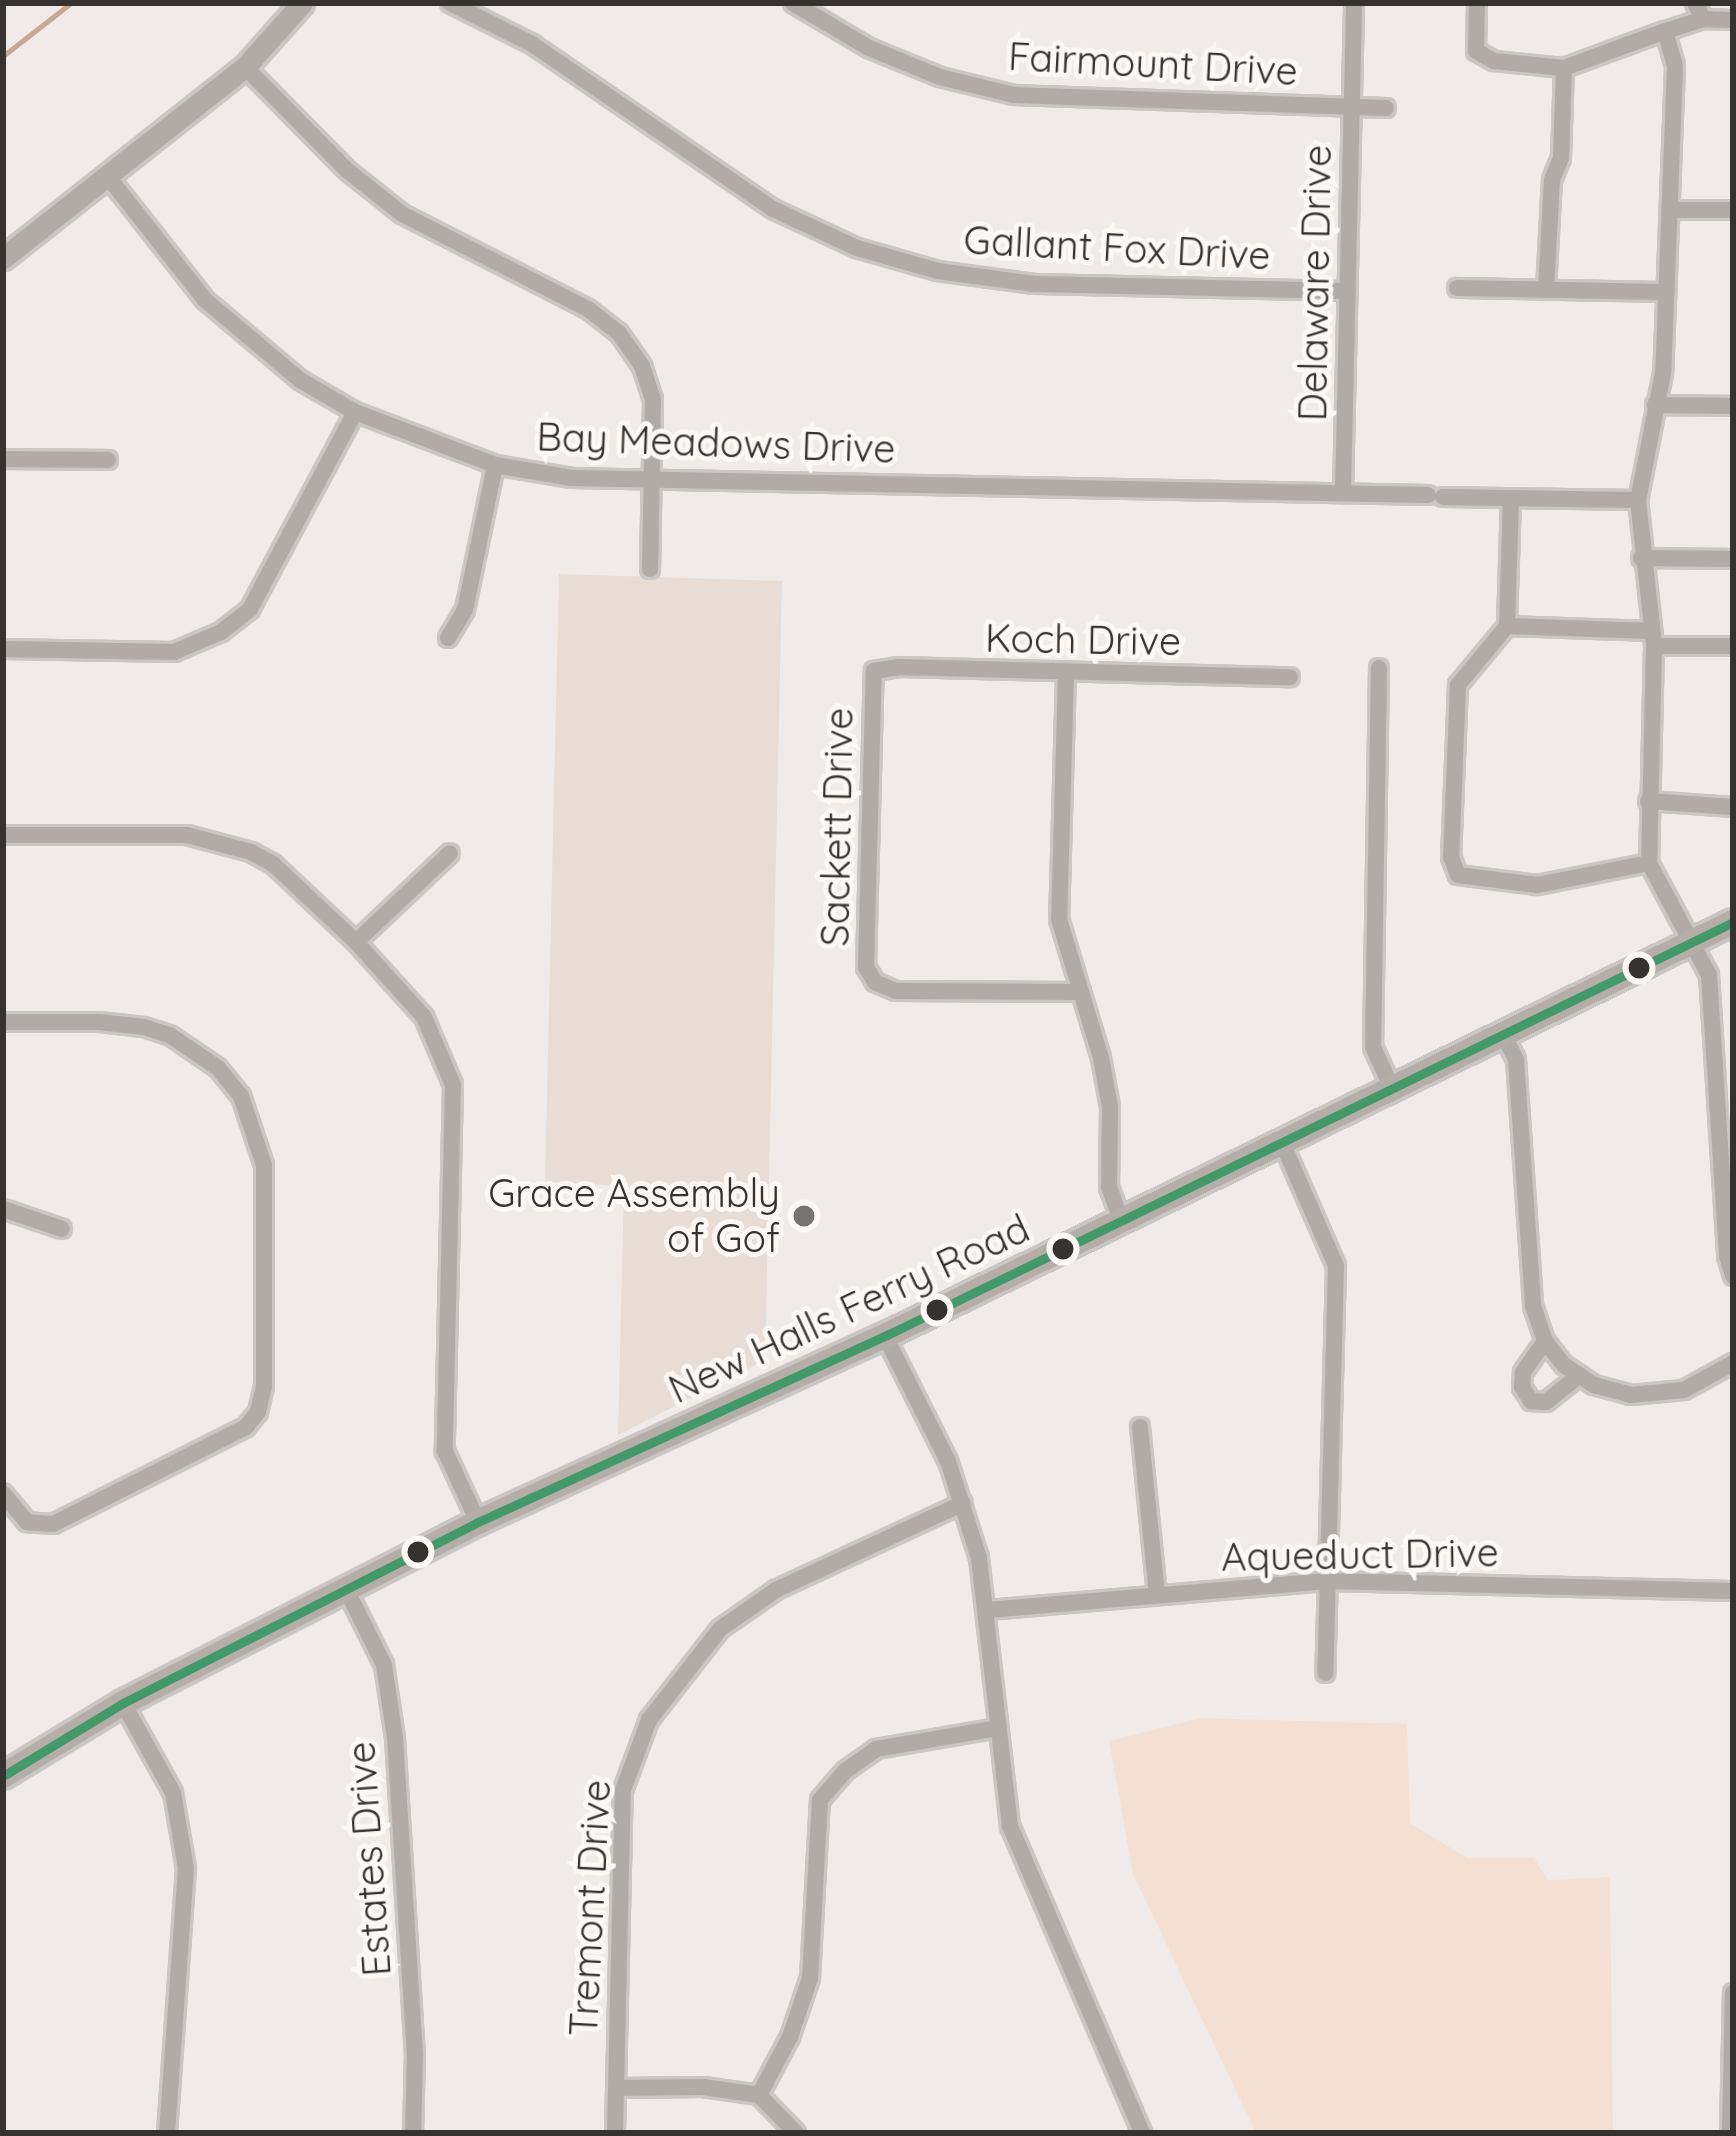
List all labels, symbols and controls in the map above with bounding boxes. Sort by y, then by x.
street label: Fairmount Drive [1007,33,1299,95]
street label: Delaware Drive [1289,144,1341,422]
street label: Gallant Fox Drive [962,217,1272,279]
street label: Bay Meadows Drive [536,413,896,473]
street label: Koch Drive [985,615,1181,665]
street label: Sackett Drive [812,707,862,947]
unlabelled marker [1628,957,1650,979]
place label: Grace Assembly of Gof [488,1171,780,1262]
marker: Grace Assembly of Gof [791,1203,817,1229]
street label: New Halls Ferry Road [661,1205,1037,1413]
unlabelled marker [1052,1238,1074,1260]
unlabelled marker [926,1299,948,1321]
street label: Aqueduct Drive [1221,1529,1499,1581]
unlabelled marker [407,1541,429,1563]
street label: Estates Drive [337,1740,401,1978]
street label: Tremont Drive [560,1779,620,2037]

